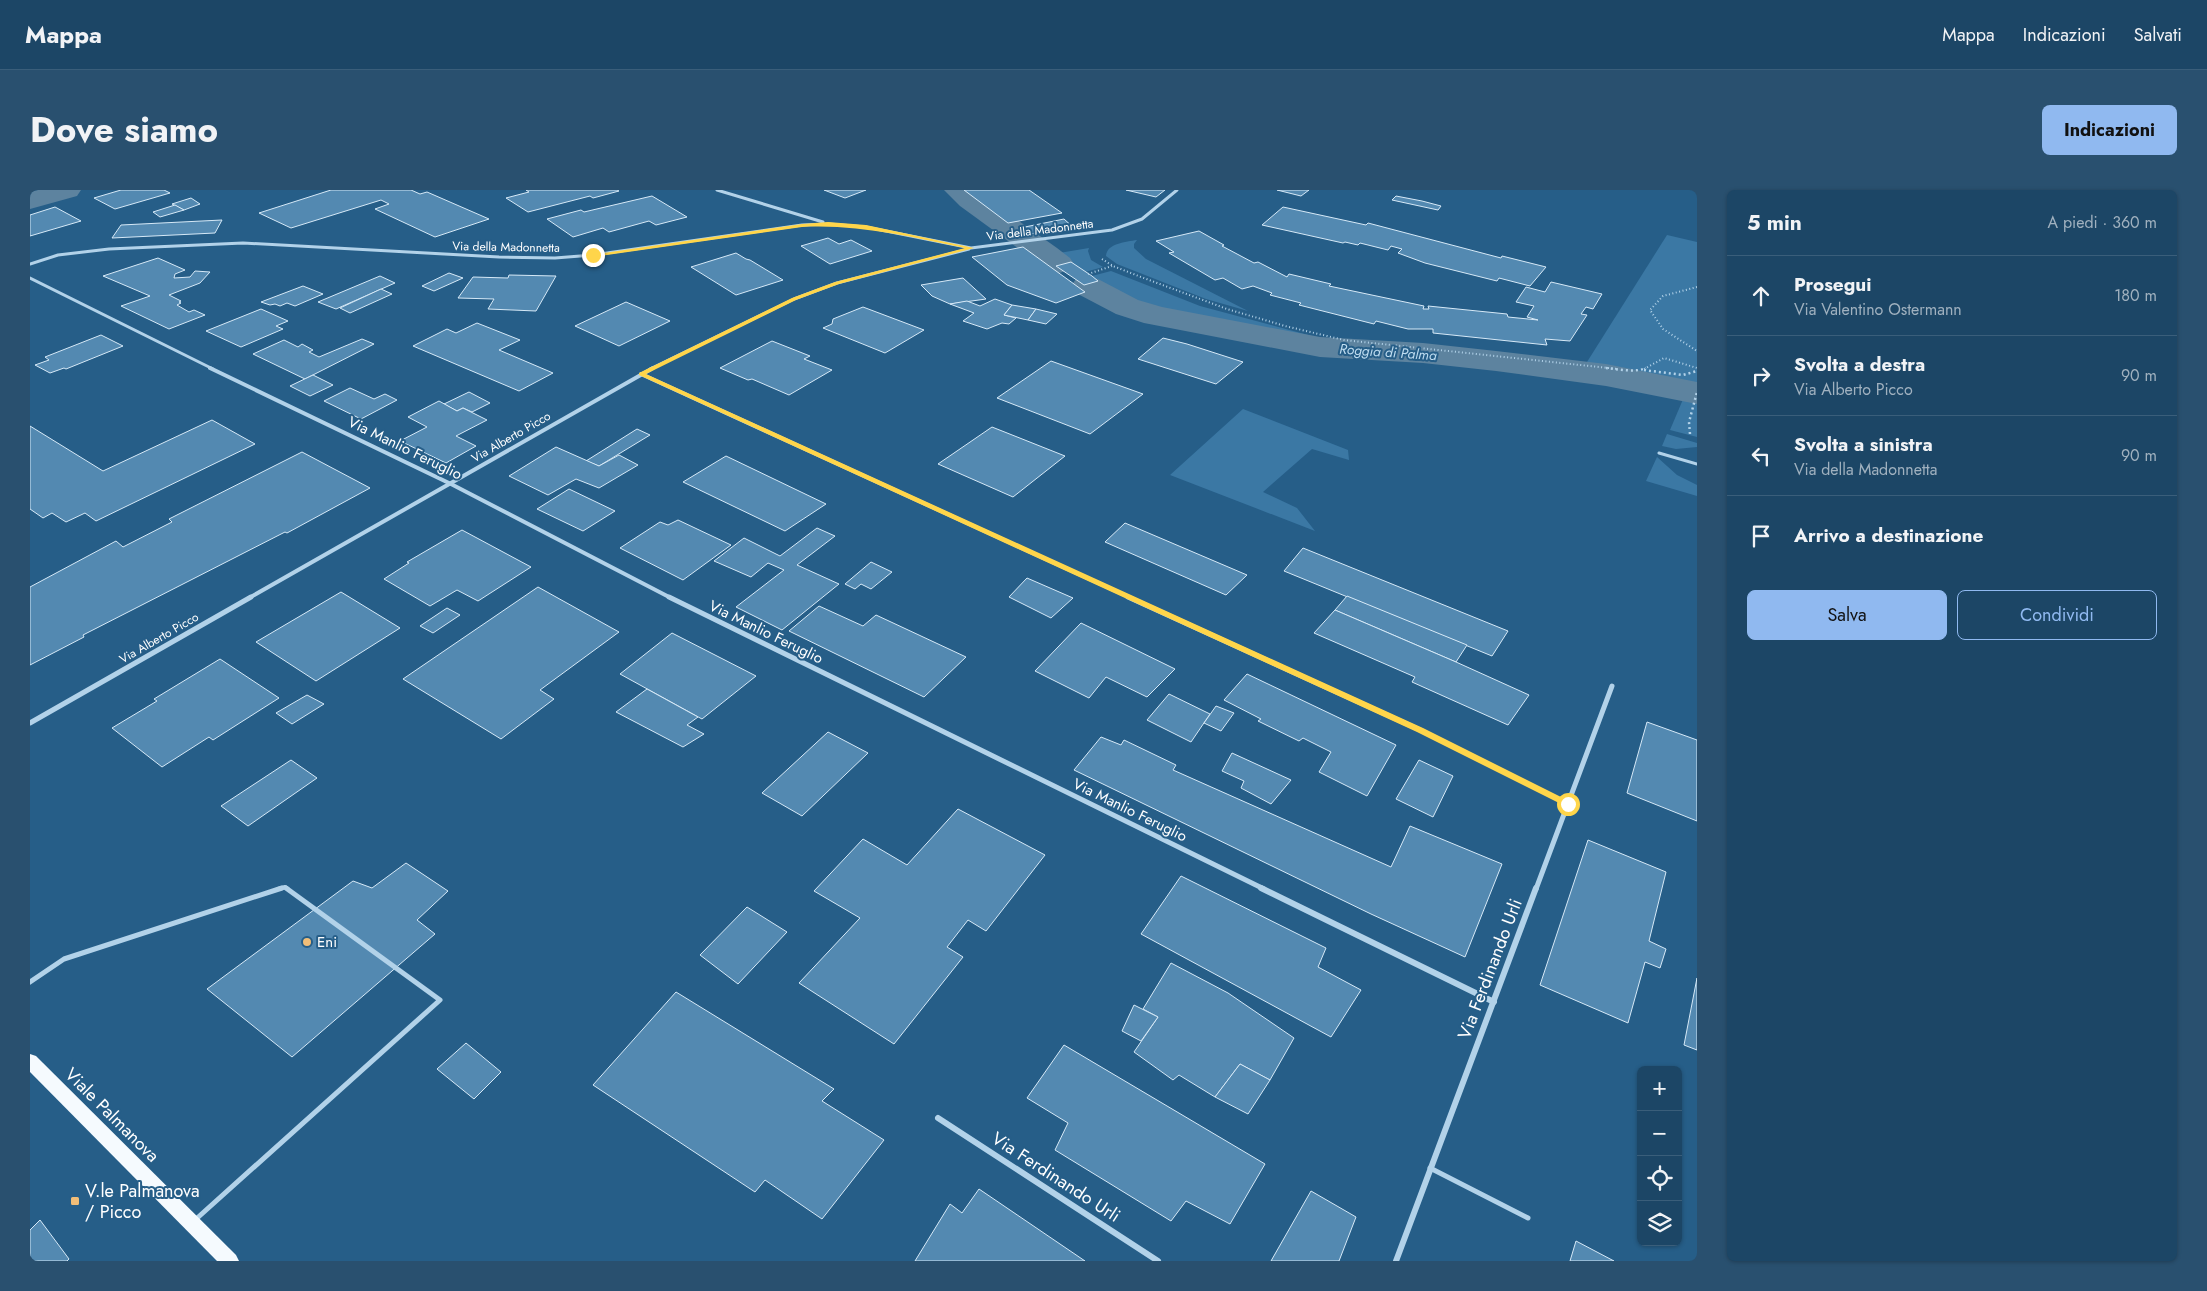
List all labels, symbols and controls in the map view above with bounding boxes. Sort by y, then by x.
text: Mappa [25,17,102,52]
text: Mappa [1942,22,1995,48]
text: Indicazioni [2023,22,2106,48]
text: Salvati [2134,22,2182,48]
text: Dove siamo [30,105,218,155]
button: Indicazioni [2042,105,2177,155]
text: 5 min [1747,208,1802,238]
text: A piedi · 360 m [2048,211,2157,234]
street label: Via della Madonnetta [986,214,1095,245]
street label: Via della Madonnetta [452,237,560,257]
route end [582,244,605,267]
text: Prosegui [1794,271,1872,298]
icon: ahead [1747,282,1775,310]
text: 180 m [2114,284,2157,307]
text: Via Valentino Ostermann [1794,298,1962,321]
water label: Roggia di Palma [1339,339,1438,365]
text: Svolta a destra [1794,351,1925,378]
icon: right [1747,362,1775,390]
text: 90 m [2121,364,2157,387]
text: Via Alberto Picco [1794,378,1913,401]
street label: Via Alberto Picco [468,407,554,467]
street label: Via Manlio Feruglio [344,411,466,485]
text: Svolta a sinistra [1794,431,1933,458]
icon: left [1747,442,1775,470]
text: 90 m [2121,444,2157,467]
text: Via della Madonnetta [1794,458,1937,481]
icon: arrive [1747,522,1775,550]
text: Arrivo a destinazione [1794,522,1983,549]
button: Salva [1747,590,1947,640]
button: Condividi [1957,590,2157,640]
street label: Via Manlio Feruglio [705,595,827,669]
street label: Via Alberto Picco [116,608,202,668]
street label: Via Manlio Feruglio [1069,773,1191,847]
route start [1557,793,1580,816]
street label: Via Ferdinando Urli [1451,895,1529,1043]
place label: Eni [317,931,337,953]
marker: Eni [301,936,313,948]
street label: Viale Palmanova [59,1062,165,1168]
map controls [1637,1066,1682,1246]
button: + [1637,1066,1682,1111]
button: − [1637,1111,1682,1156]
street label: Via Ferdinando Urli [987,1126,1125,1228]
button: locate [1637,1156,1682,1201]
place label: V.le Palmanova / Picco [85,1178,200,1225]
marker: V.le Palmanova / Picco [69,1195,81,1207]
button: layers [1637,1201,1682,1246]

